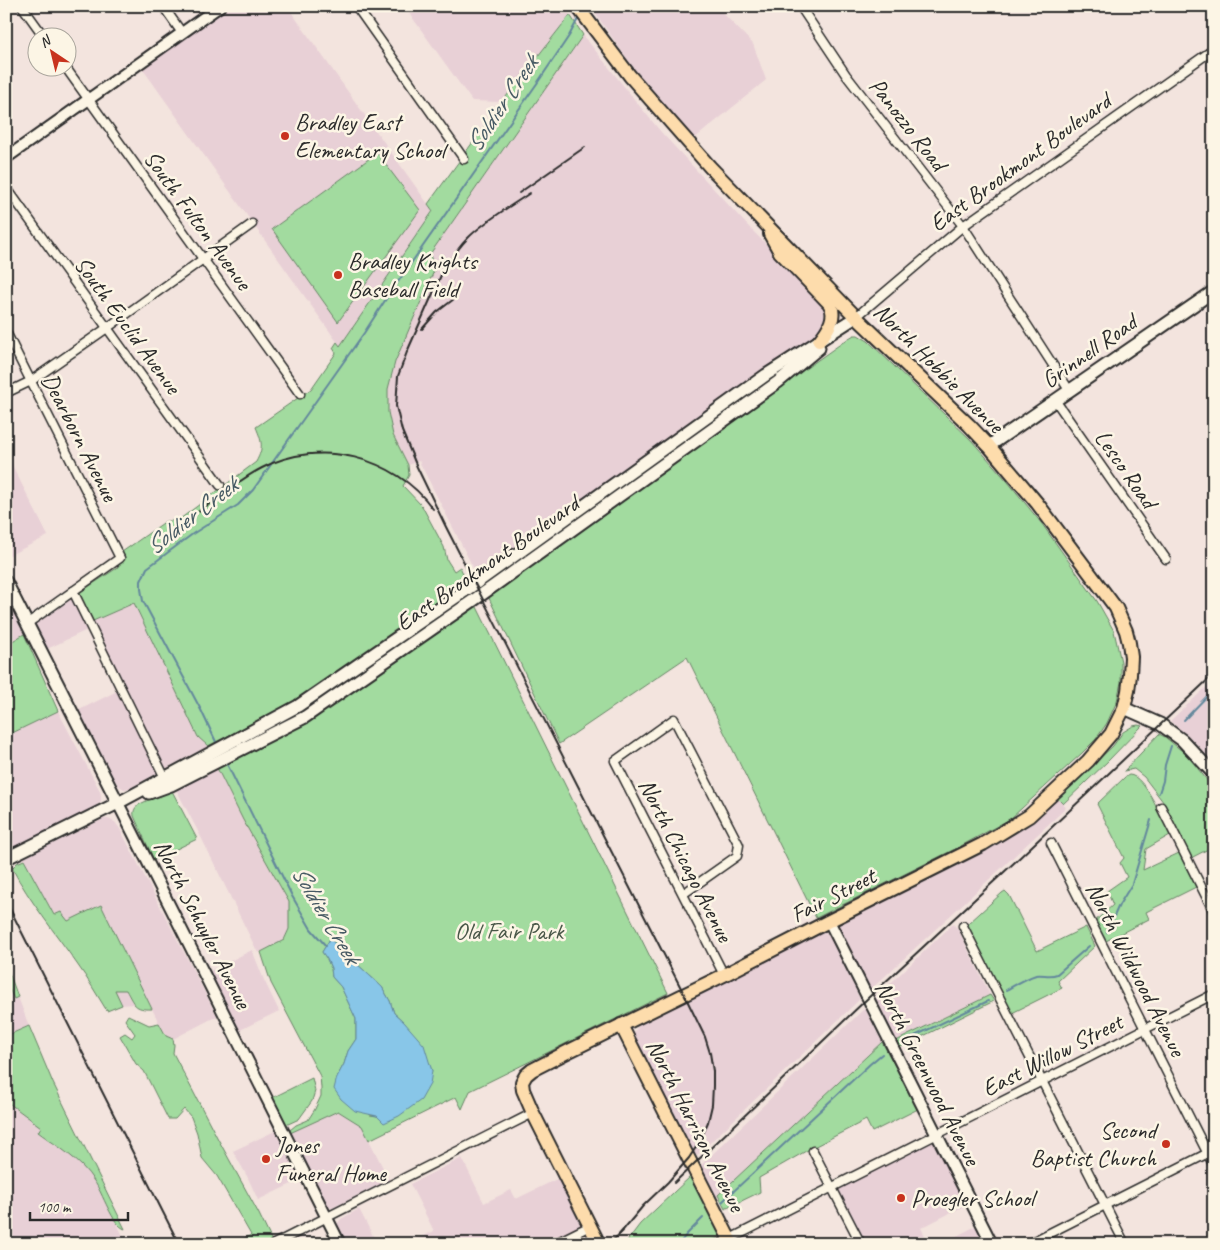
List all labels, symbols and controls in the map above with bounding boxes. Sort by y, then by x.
north arrow [28,28,78,78]
text: N [36,31,55,51]
water label: Soldier Creek [458,46,548,158]
street label: Panozzo Road [862,72,956,179]
street label: East Brookmont Boulevard [923,84,1119,238]
place label: Bradley East Elementary School [295,107,449,165]
marker: Bradley East Elementary School [279,130,291,142]
street label: South Fulton Avenue [137,144,260,297]
place label: Bradley Knights Baseball Field [348,246,478,304]
street label: South Euclid Avenue [68,250,189,402]
marker: Bradley Knights Baseball Field [332,269,344,281]
street label: North Hobbie Avenue [867,296,1012,441]
street label: Grinnell Road [1036,305,1145,395]
street label: Dearborn Avenue [35,368,126,508]
street label: Lesco Road [1088,424,1166,517]
water label: Soldier Creek [139,467,247,562]
street label: East Brookmont Boulevard [390,486,587,638]
street label: North Chicago Avenue [632,773,741,949]
street label: North Schuyler Avenue [147,834,259,1015]
water label: Soldier Creek [284,860,370,973]
street label: Fair Street [785,860,882,929]
street label: North Wildwood Avenue [1079,877,1194,1063]
park label: Old Fair Park [455,916,566,946]
street label: North Greenwood Avenue [869,976,988,1172]
street label: East Willow Street [977,1006,1129,1103]
street label: North Harrison Avenue [640,1034,753,1218]
place label: Second Baptist Church [1030,1115,1160,1173]
place label: Jones Funeral Home [275,1130,388,1188]
marker: Second Baptist Church [1160,1138,1172,1150]
marker: Jones Funeral Home [260,1153,272,1165]
place label: Proegler School [911,1183,1038,1213]
scale bar [30,1190,128,1222]
marker: Proegler School [895,1192,907,1204]
text: 100 m [38,1198,72,1217]

